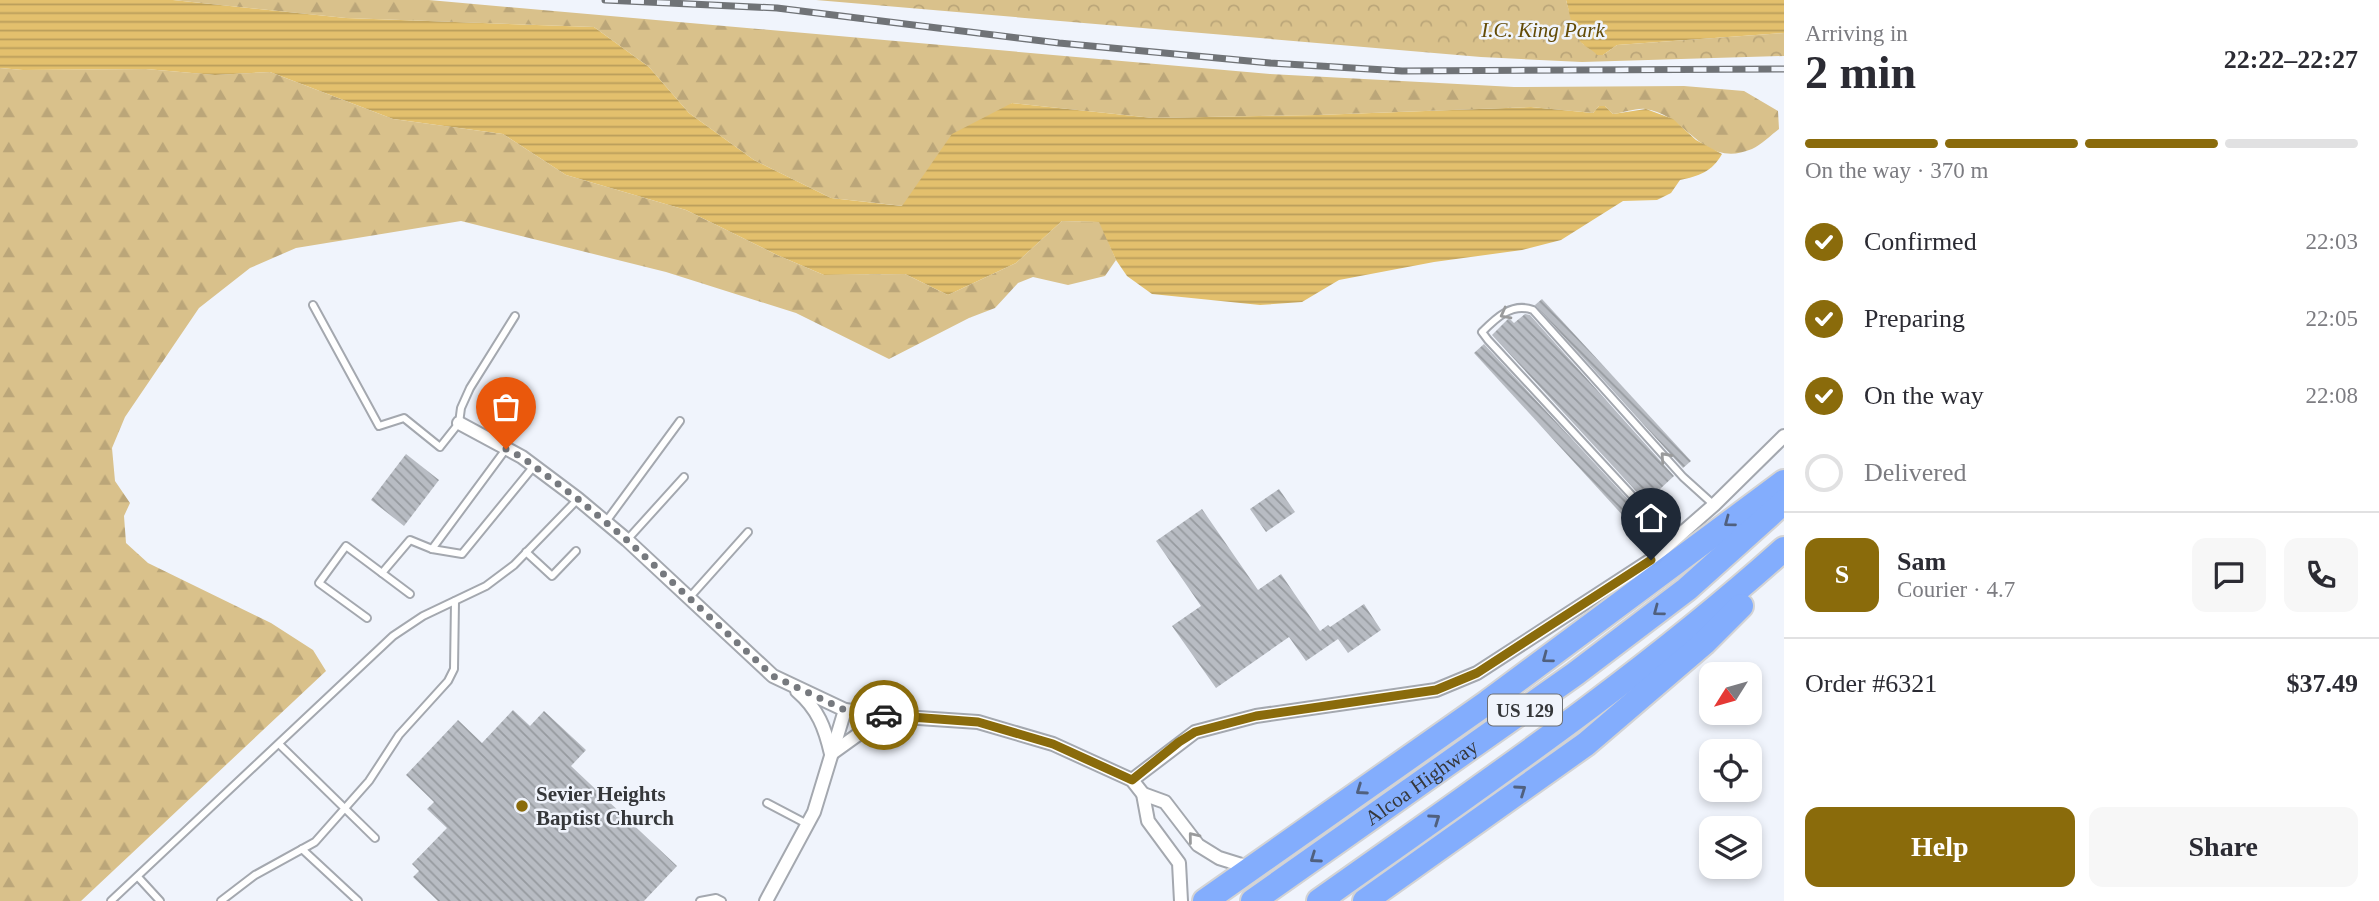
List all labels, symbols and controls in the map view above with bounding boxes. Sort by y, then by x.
park label: I.C. King Park [1480,18,1606,42]
text: Arriving in [1805,21,1908,46]
text: 22:22–22:27 [2224,45,2358,74]
text: 2 min [1805,47,1916,98]
text: On the way · 370 m [1805,158,1988,183]
icon: check [1805,223,1843,261]
text: Confirmed [1864,227,1977,256]
text: 22:03 [2306,229,2358,254]
icon: check [1805,300,1843,338]
text: Preparing [1864,304,1965,333]
one-way arrow [1500,306,1513,319]
text: 22:05 [2306,306,2358,331]
pin [476,377,536,449]
icon: check [1805,377,1843,415]
text: On the way [1864,381,1984,410]
text: 22:08 [2306,383,2358,408]
icon: bag [487,388,525,426]
one-way arrow [1661,452,1673,465]
text: Delivered [1864,458,1967,487]
pin [1621,488,1681,560]
icon: home [1632,499,1670,537]
one-way arrow [1724,514,1737,527]
button: chat [2192,538,2266,612]
button: phone [2284,538,2358,612]
text: Sam [1897,547,1946,576]
text: S [1835,560,1849,589]
text: Courier · 4.7 [1897,577,2015,602]
one-way arrow [1654,602,1666,615]
one-way arrow [1542,650,1554,662]
north arrow [1699,662,1762,724]
map controls [1699,662,1762,879]
text: Order #6321 [1805,669,1937,698]
text: $37.49 [2287,669,2358,698]
courier [849,680,919,750]
road number: US 129 [1488,694,1562,726]
icon: car [865,696,903,734]
street label: Alcoa Highway [1360,734,1483,830]
button: locate [1699,739,1762,802]
place label: Sevier Heights Baptist Church [536,782,674,830]
one-way arrow [1356,782,1369,794]
one-way arrow [1513,786,1526,798]
marker: Sevier Heights Baptist Church [514,798,530,814]
button: Help [1805,807,2075,887]
button: Share [2089,807,2358,887]
one-way arrow [1427,815,1440,827]
button: layers [1699,816,1762,879]
one-way arrow [1188,832,1201,844]
one-way arrow [1310,850,1323,862]

